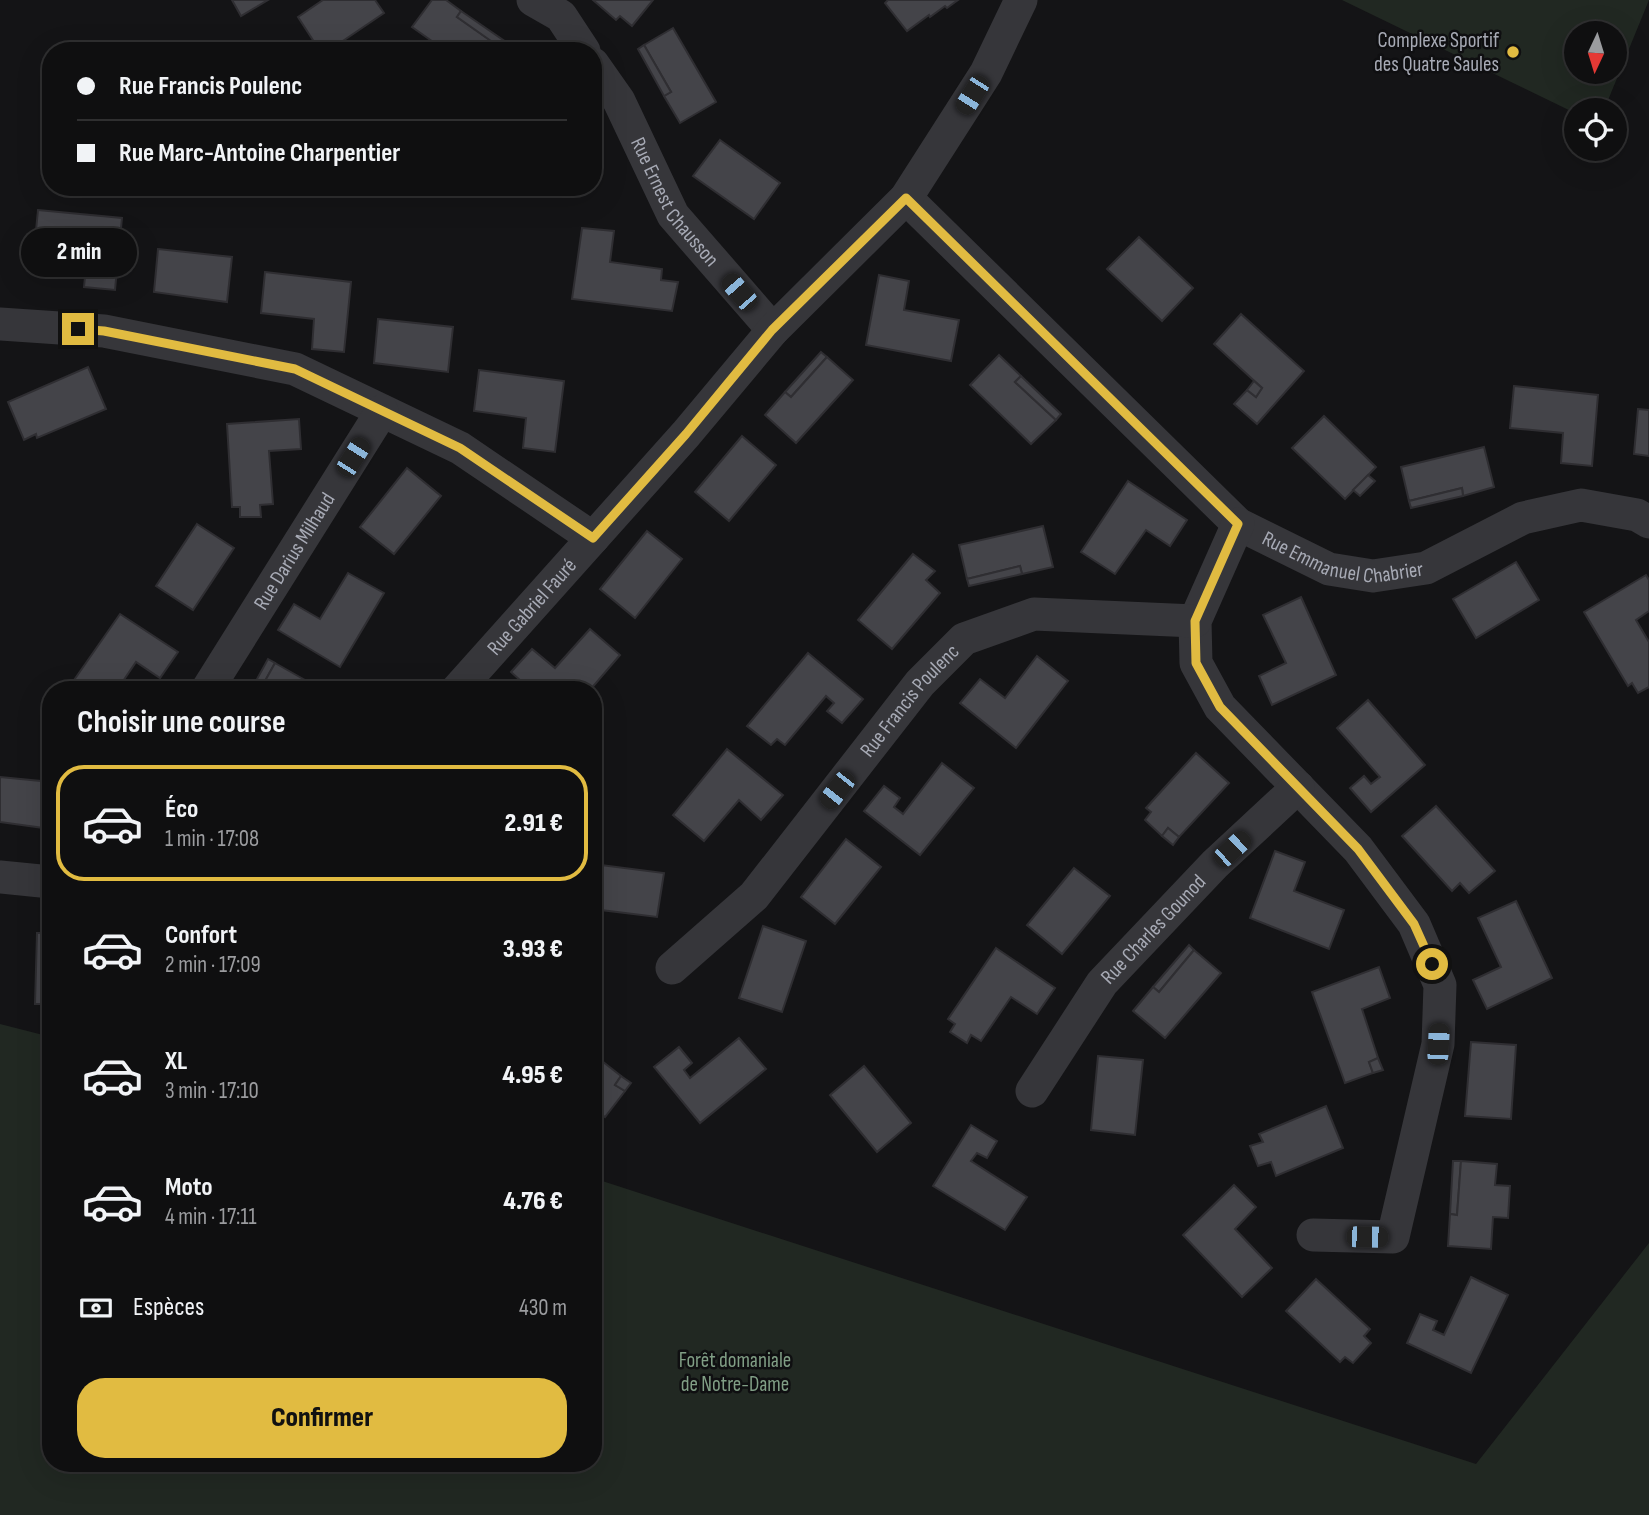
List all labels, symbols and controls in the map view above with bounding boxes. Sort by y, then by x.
north arrow [1564,21,1628,84]
map controls [1564,21,1627,161]
place label: Complexe Sportif des Quatre Saules [1374,28,1500,77]
marker: Complexe Sportif des Quatre Saules [1505,44,1521,60]
text: Rue Francis Poulenc [119,71,302,102]
car [952,72,993,118]
button: locate [1564,98,1627,161]
street label: Rue Ernest Chausson [626,133,724,271]
text: Rue Marc-Antoine Charpentier [119,138,400,169]
callout: 2 min [20,228,136,276]
text: 2 min [57,238,101,266]
car [718,269,761,315]
route end [62,313,94,345]
car [333,434,374,480]
street label: Rue Darius Milhaud [248,488,340,614]
street label: Rue Emmanuel Chabrier [1258,526,1425,588]
street label: Rue Gabriel Fauré [482,553,582,660]
street label: Rue Francis Poulenc [855,639,964,762]
text: Choisir une course [77,703,286,742]
car [816,767,859,813]
icon: car [81,792,144,855]
text: Éco [165,794,198,825]
text: 2.91 € [504,808,563,839]
text: 1 min · 17:08 [165,825,259,853]
car [1210,827,1255,871]
street label: Rue Charles Gounod [1095,869,1211,989]
icon: car [81,918,144,981]
text: Confort [165,920,237,951]
text: 3.93 € [503,934,563,965]
route start [1416,948,1448,980]
text: 2 min · 17:09 [165,951,261,979]
car [1427,1022,1450,1066]
icon: car [81,1044,144,1107]
text: XL [165,1046,187,1077]
text: 4.95 € [502,1060,563,1091]
text: 3 min · 17:10 [165,1077,259,1105]
icon: car [81,1170,144,1233]
text: Moto [165,1172,213,1203]
text: 4.76 € [503,1186,563,1217]
text: 4 min · 17:11 [165,1203,257,1231]
car [1346,1226,1389,1248]
icon: cash [77,1289,115,1327]
text: Espèces [133,1292,204,1323]
text: 430 m [519,1294,567,1322]
park label: Forêt domaniale de Notre-Dame [679,1348,791,1397]
button: Confirmer [77,1378,567,1458]

